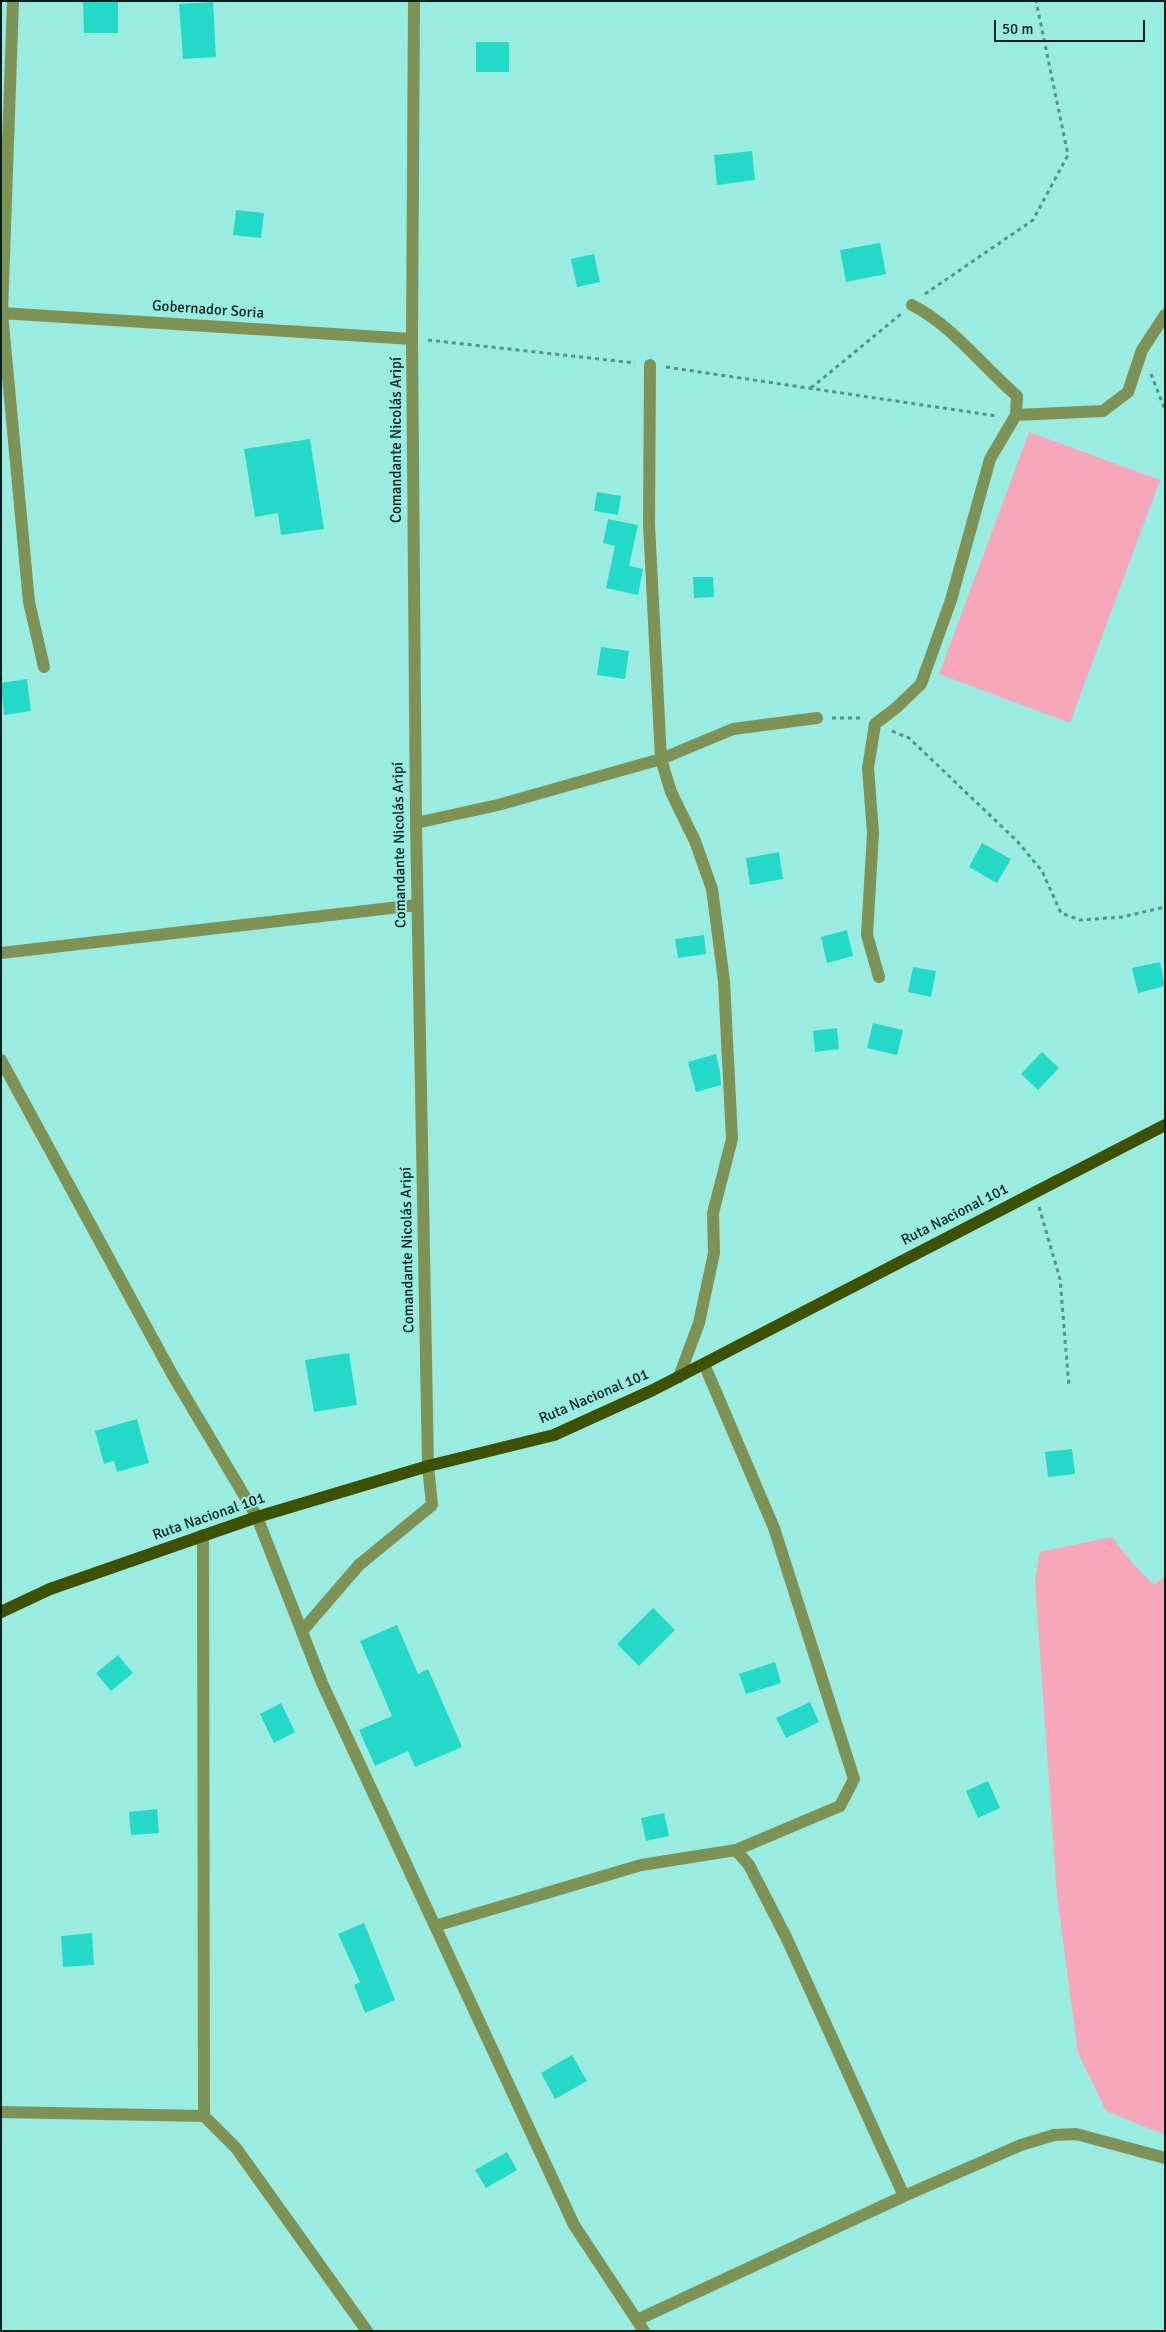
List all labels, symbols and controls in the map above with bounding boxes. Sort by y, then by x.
scale bar [996,10,1147,42]
text: 50 m [1002,20,1033,38]
street label: Gobernador Soria [151,297,265,323]
street label: Comandante Nicolás Aripí [388,357,406,523]
street label: Comandante Nicolás Aripí [390,762,410,928]
street label: Comandante Nicolás Aripí [398,1167,418,1333]
street label: Ruta Nacional 101 [898,1180,1012,1250]
street label: Ruta Nacional 101 [536,1366,652,1428]
street label: Ruta Nacional 101 [150,1489,268,1545]

